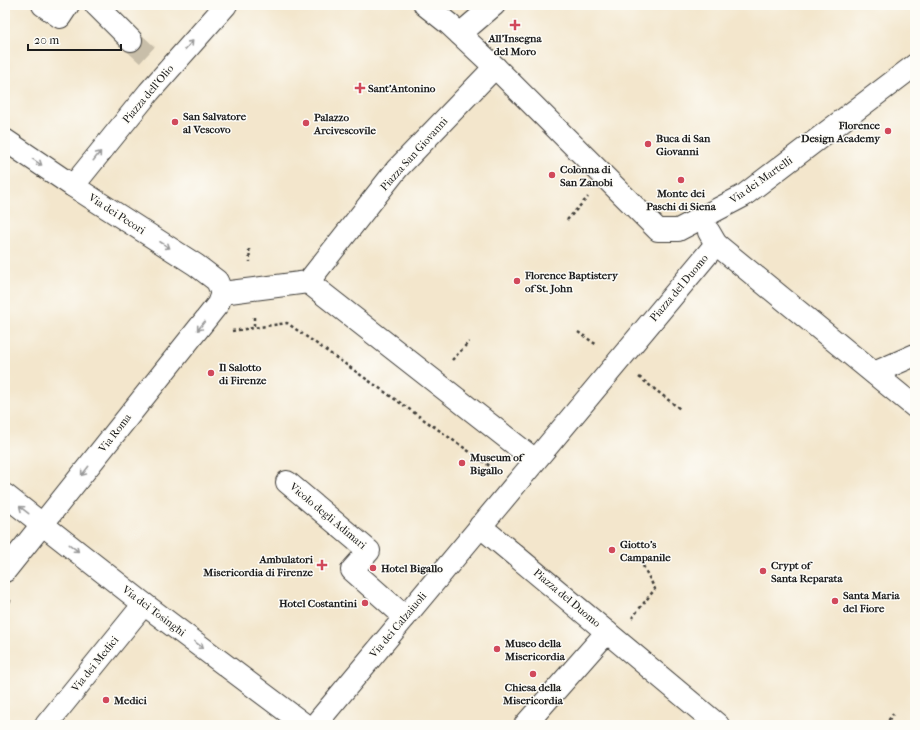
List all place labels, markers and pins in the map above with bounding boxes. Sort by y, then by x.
marker: All'Insegna del Moro [510,20,520,30]
place label: All'Insegna del Moro [487,32,542,58]
place label: Sant'Antonino [368,82,436,95]
marker: Sant'Antonino [355,83,365,93]
place label: San Salvatore al Vescovo [183,110,247,136]
place label: Palazzo Arcivescovile [313,111,376,137]
marker: San Salvatore al Vescovo [170,117,180,127]
marker: Palazzo Arcivescovile [301,118,311,128]
place label: Florence Design Academy [800,119,881,145]
marker: Florence Design Academy [883,126,893,136]
place label: Buca di San Giovanni [656,132,711,158]
marker: Buca di San Giovanni [643,139,653,149]
place label: Colonna di San Zanobi [560,163,614,189]
marker: Colonna di San Zanobi [547,170,557,180]
marker: Monte dei Paschi di Siena [676,175,686,185]
place label: Monte dei Paschi di Siena [646,187,717,213]
place label: Florence Baptistery of St. John [524,269,619,295]
marker: Florence Baptistery of St. John [512,276,522,286]
place label: Il Salotto di Firenze [219,361,267,387]
marker: Il Salotto di Firenze [206,368,216,378]
place label: Museum of Bigallo [469,451,525,477]
marker: Museum of Bigallo [457,458,467,468]
place label: Giotto's Campanile [620,538,671,564]
marker: Giotto's Campanile [607,545,617,555]
place label: Ambulatori Misericordia di Firenze [202,553,314,579]
marker: Ambulatori Misericordia di Firenze [316,559,328,571]
place label: Crypt of Santa Reparata [771,559,843,585]
place label: Hotel Bigallo [381,562,443,575]
marker: Hotel Bigallo [368,563,378,573]
marker: Crypt of Santa Reparata [758,566,768,576]
place label: Santa Maria del Fiore [843,589,901,615]
marker: Santa Maria del Fiore [830,596,840,606]
place label: Hotel Costantini [279,597,358,610]
marker: Hotel Costantini [360,598,370,608]
place label: Museo della Misericordia [504,637,566,663]
marker: Museo della Misericordia [492,644,502,654]
marker: Chiesa della Misericordia [528,669,538,679]
place label: Chiesa della Misericordia [502,681,564,707]
place label: Medici [113,694,147,707]
marker: Medici [101,695,111,705]

